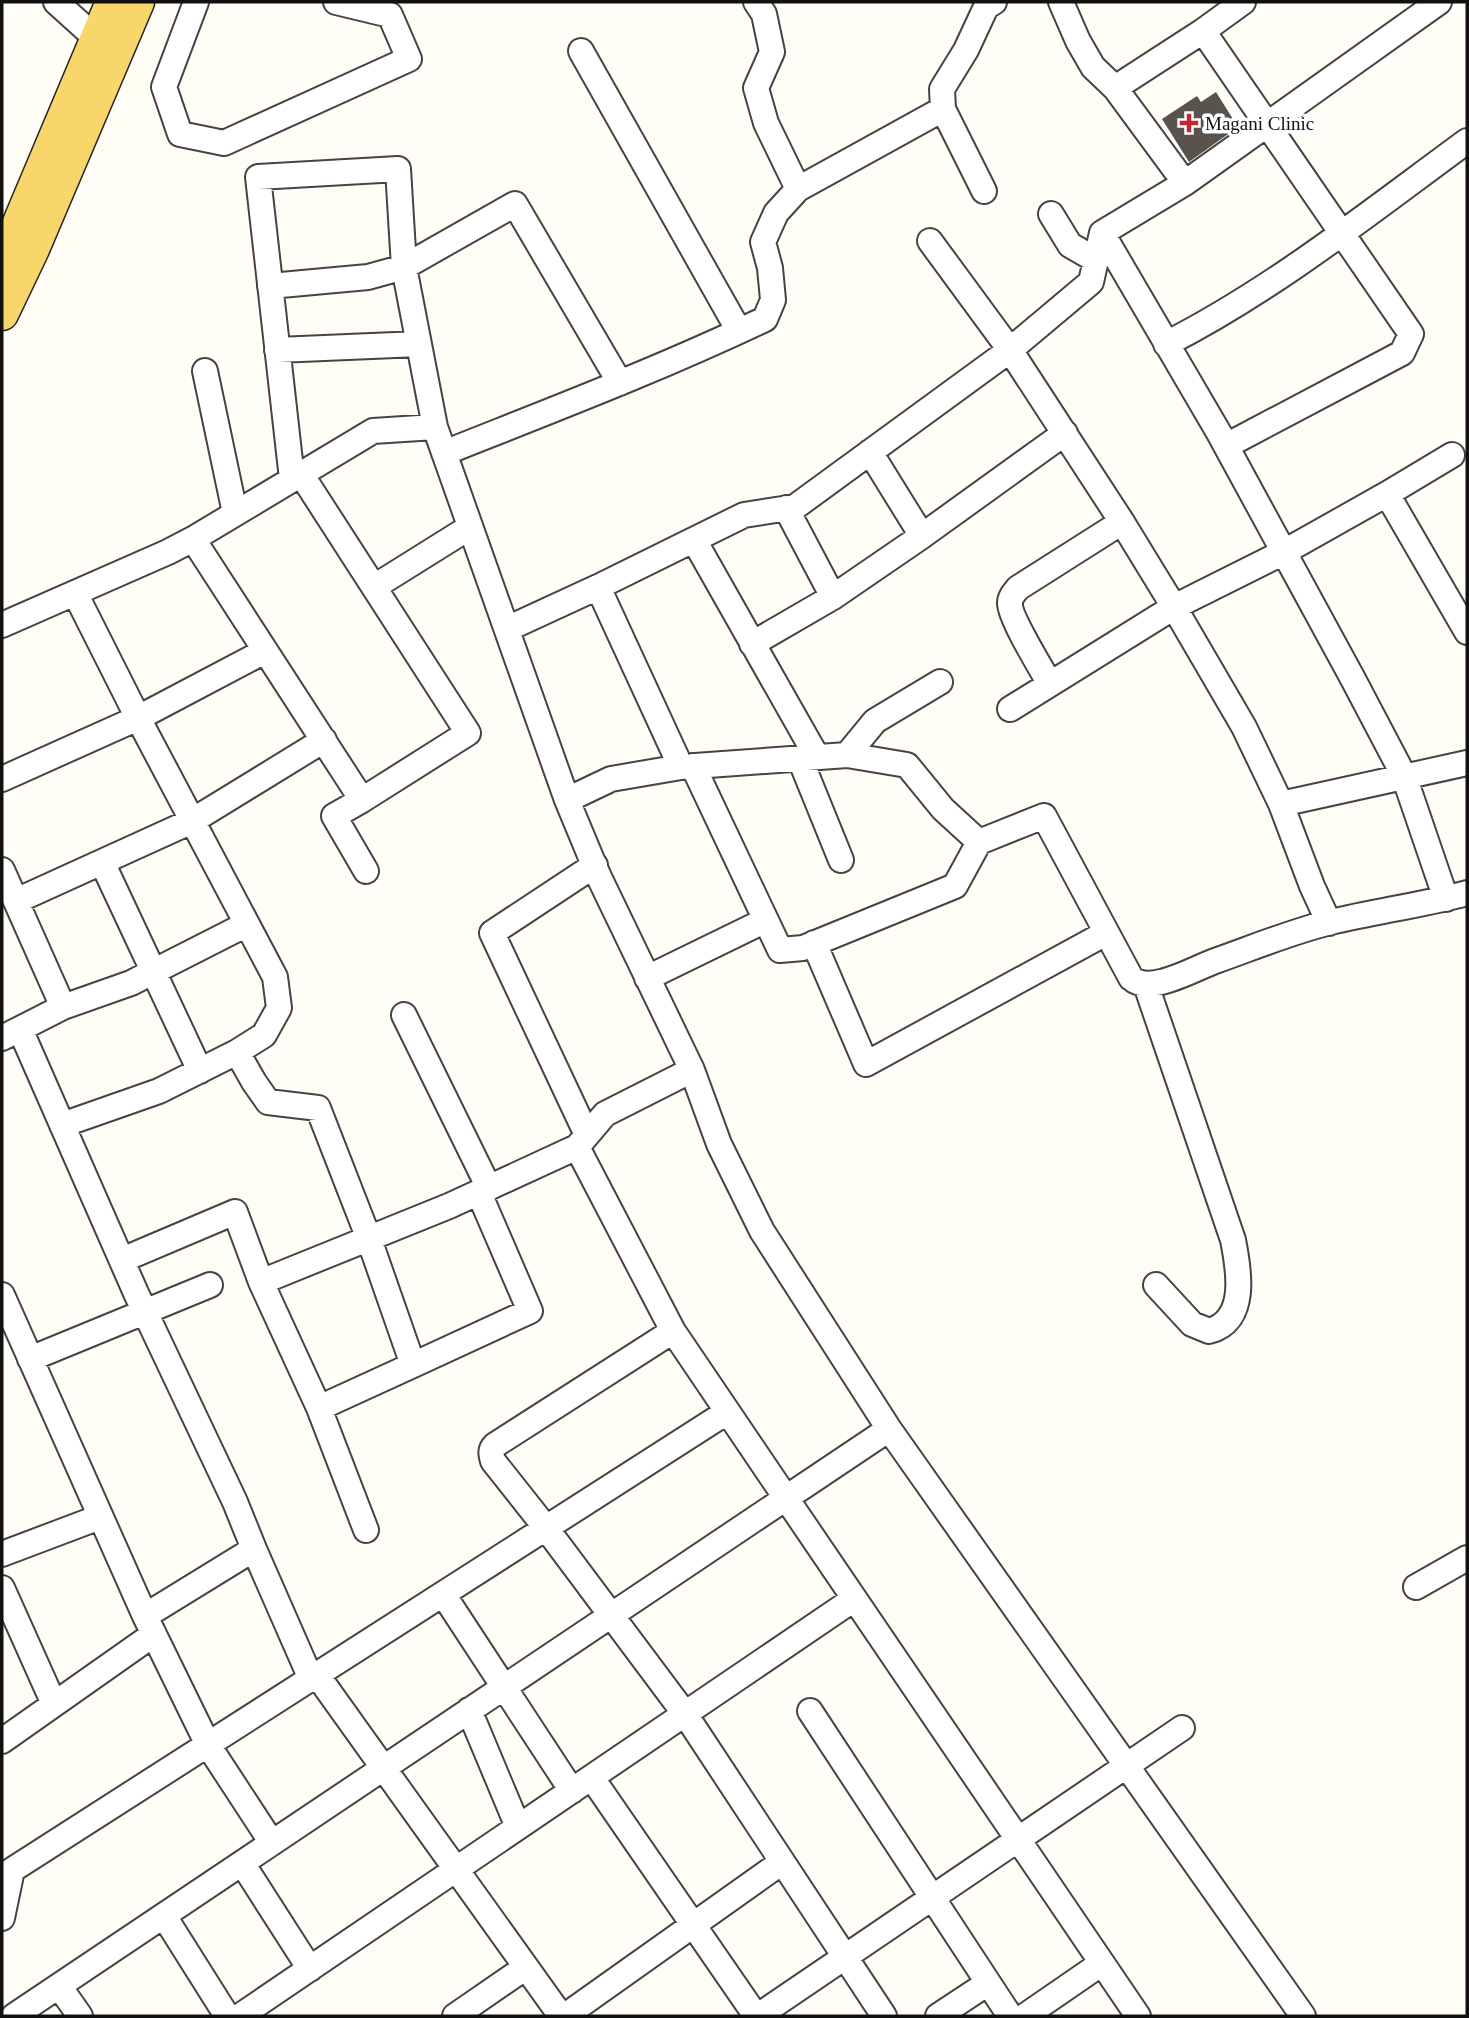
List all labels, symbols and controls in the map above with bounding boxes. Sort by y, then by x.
marker: Magani Clinic [1179,113,1199,133]
place label: Magani Clinic [1205,113,1314,134]

